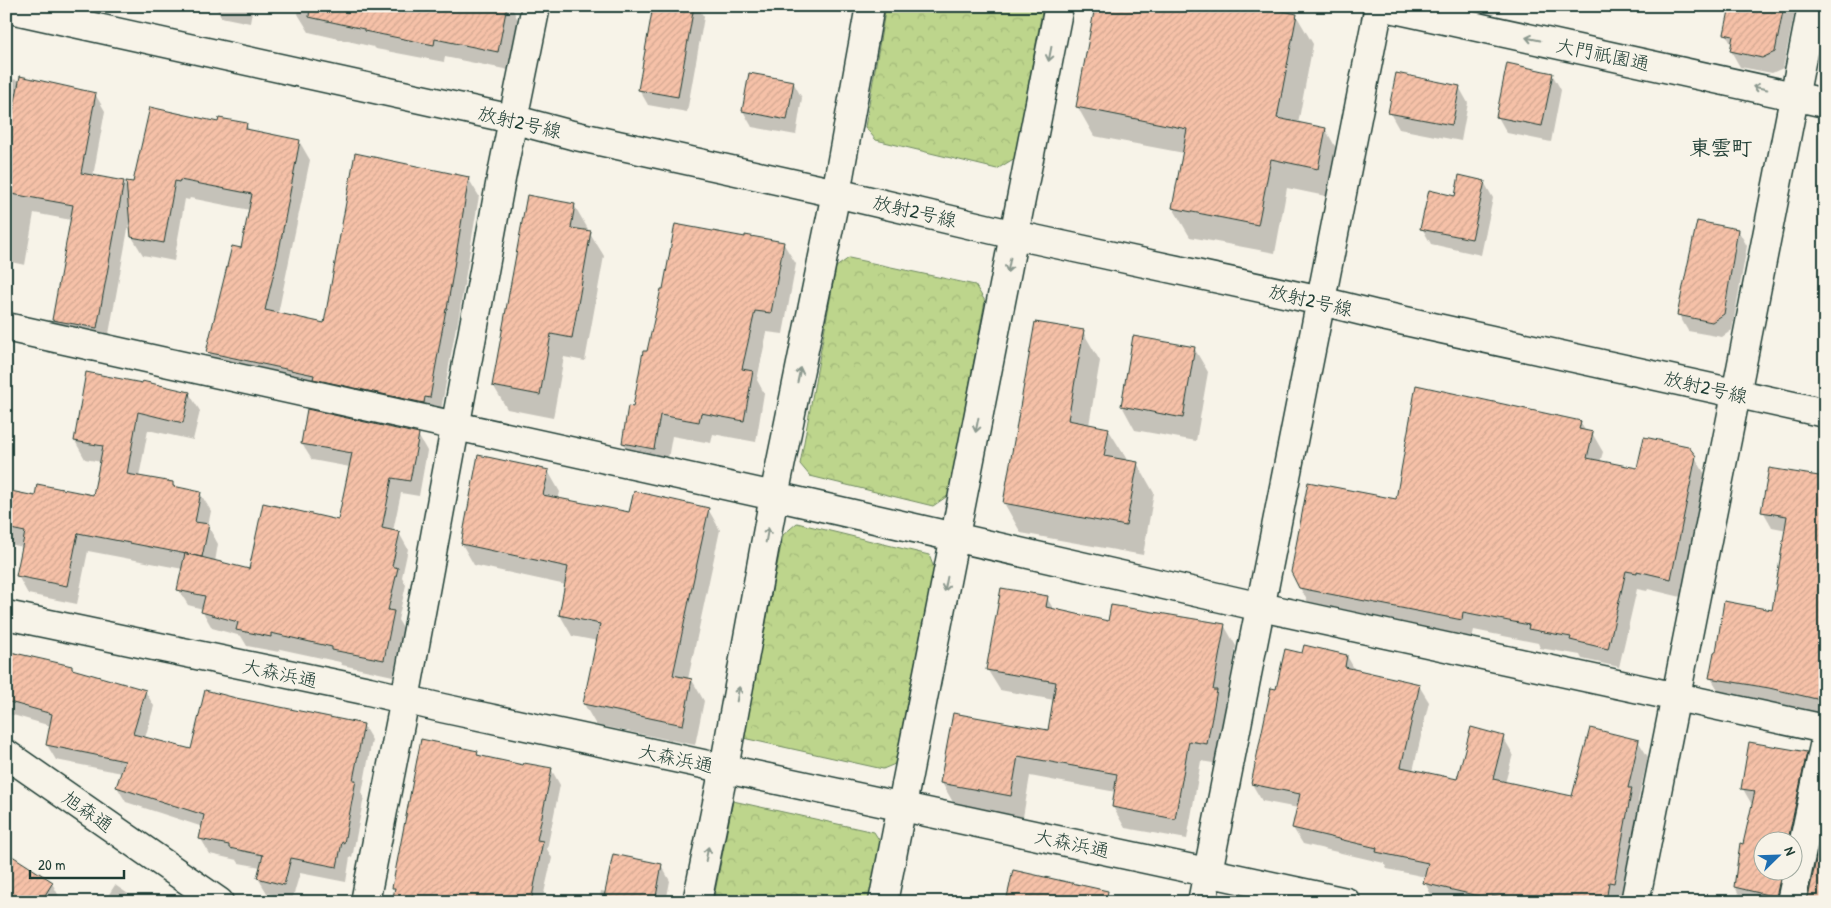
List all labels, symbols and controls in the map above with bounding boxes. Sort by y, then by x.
street label: 大門祇園通 [1554,31,1652,77]
one-way arrow [1525,34,1541,43]
one-way arrow [1044,46,1054,62]
one-way arrow [1753,83,1769,92]
street label: 放射2号線 [476,100,564,144]
district label: 東雲町 [1690,133,1753,162]
street label: 放射2号線 [871,189,959,233]
one-way arrow [1004,257,1013,273]
street label: 放射2号線 [1267,278,1355,322]
street label: 放射2号線 [1662,365,1750,409]
one-way arrow [794,368,804,384]
one-way arrow [972,416,982,432]
one-way arrow [763,527,772,543]
one-way arrow [940,576,950,592]
street label: 大森浜通 [240,652,320,694]
one-way arrow [733,687,743,703]
street label: 大森浜通 [636,737,716,779]
street label: 旭森通 [57,784,119,838]
street label: 大森浜通 [1032,822,1112,864]
north arrow [1754,830,1804,880]
text: N [1780,844,1801,858]
one-way arrow [703,846,712,862]
scale bar [30,848,124,880]
text: 20 m [38,854,65,875]

